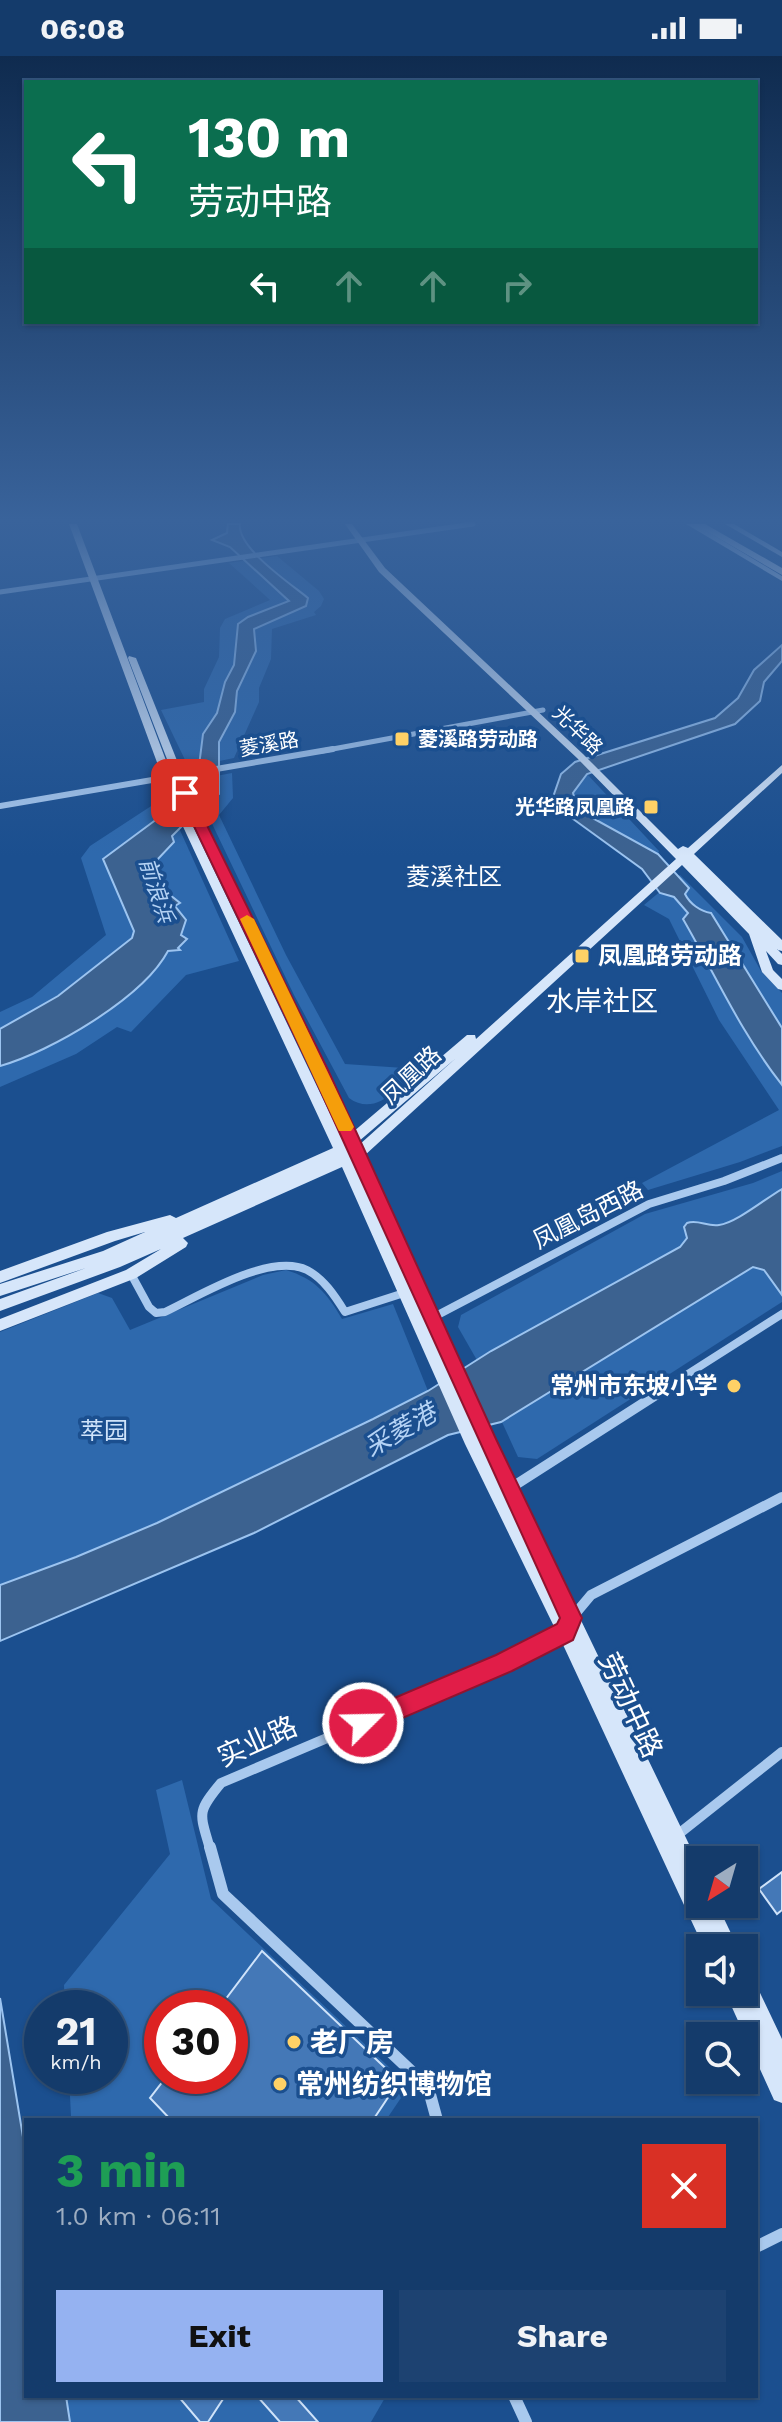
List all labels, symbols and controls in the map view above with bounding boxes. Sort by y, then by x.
text: 06:08 [40,11,125,46]
text: 130 m [188,105,350,171]
icon: left [56,112,160,216]
text: 劳动中路 [188,181,332,223]
icon: left [243,264,287,308]
icon: ahead [327,264,371,308]
icon: ahead [411,264,455,308]
icon: right [495,264,539,308]
street label: 光华路 [548,701,608,759]
street label: 菱溪路 [237,727,301,761]
place label: 菱溪路劳动路 [418,727,538,751]
marker: 菱溪路劳动路 [393,730,411,748]
pin [151,759,219,827]
icon: arrive [163,771,207,815]
place label: 光华路凤凰路 [515,795,635,819]
marker: 光华路凤凰路 [642,798,660,816]
water label: 前浪浜 [134,855,179,927]
district label: 菱溪社区 [406,863,502,891]
place label: 凤凰路劳动路 [598,942,742,970]
marker: 凤凰路劳动路 [573,947,591,965]
district label: 水岸社区 [546,985,658,1018]
street label: 凤凰路 [375,1040,447,1110]
street label: 凤凰岛西路 [528,1175,648,1255]
place label: 常州市东坡小学 [550,1372,718,1400]
marker: 常州市东坡小学 [725,1377,743,1395]
water label: 采菱港 [359,1396,445,1462]
park label: 萃园 [80,1417,128,1445]
street label: 劳动中路 [592,1647,669,1763]
position arrow [321,1681,405,1765]
street label: 实业路 [212,1709,302,1774]
north arrow [686,1846,758,1918]
map controls [686,1846,758,2094]
button: sound [686,1934,758,2006]
speed limit sign: 30 [144,1990,248,2094]
text: 21 [55,2008,97,2055]
button: search [686,2022,758,2094]
place label: 老厂房 [310,2026,394,2059]
marker: 老厂房 [285,2033,303,2051]
text: km/h [50,2050,102,2074]
place label: 常州纺织博物馆 [296,2068,492,2101]
marker: 常州纺织博物馆 [271,2075,289,2093]
text: 3 min [56,2142,187,2199]
button: close [642,2144,726,2228]
text: 1.0 km · 06:11 [56,2201,221,2231]
button: Exit [56,2290,383,2382]
button: Share [399,2290,726,2382]

